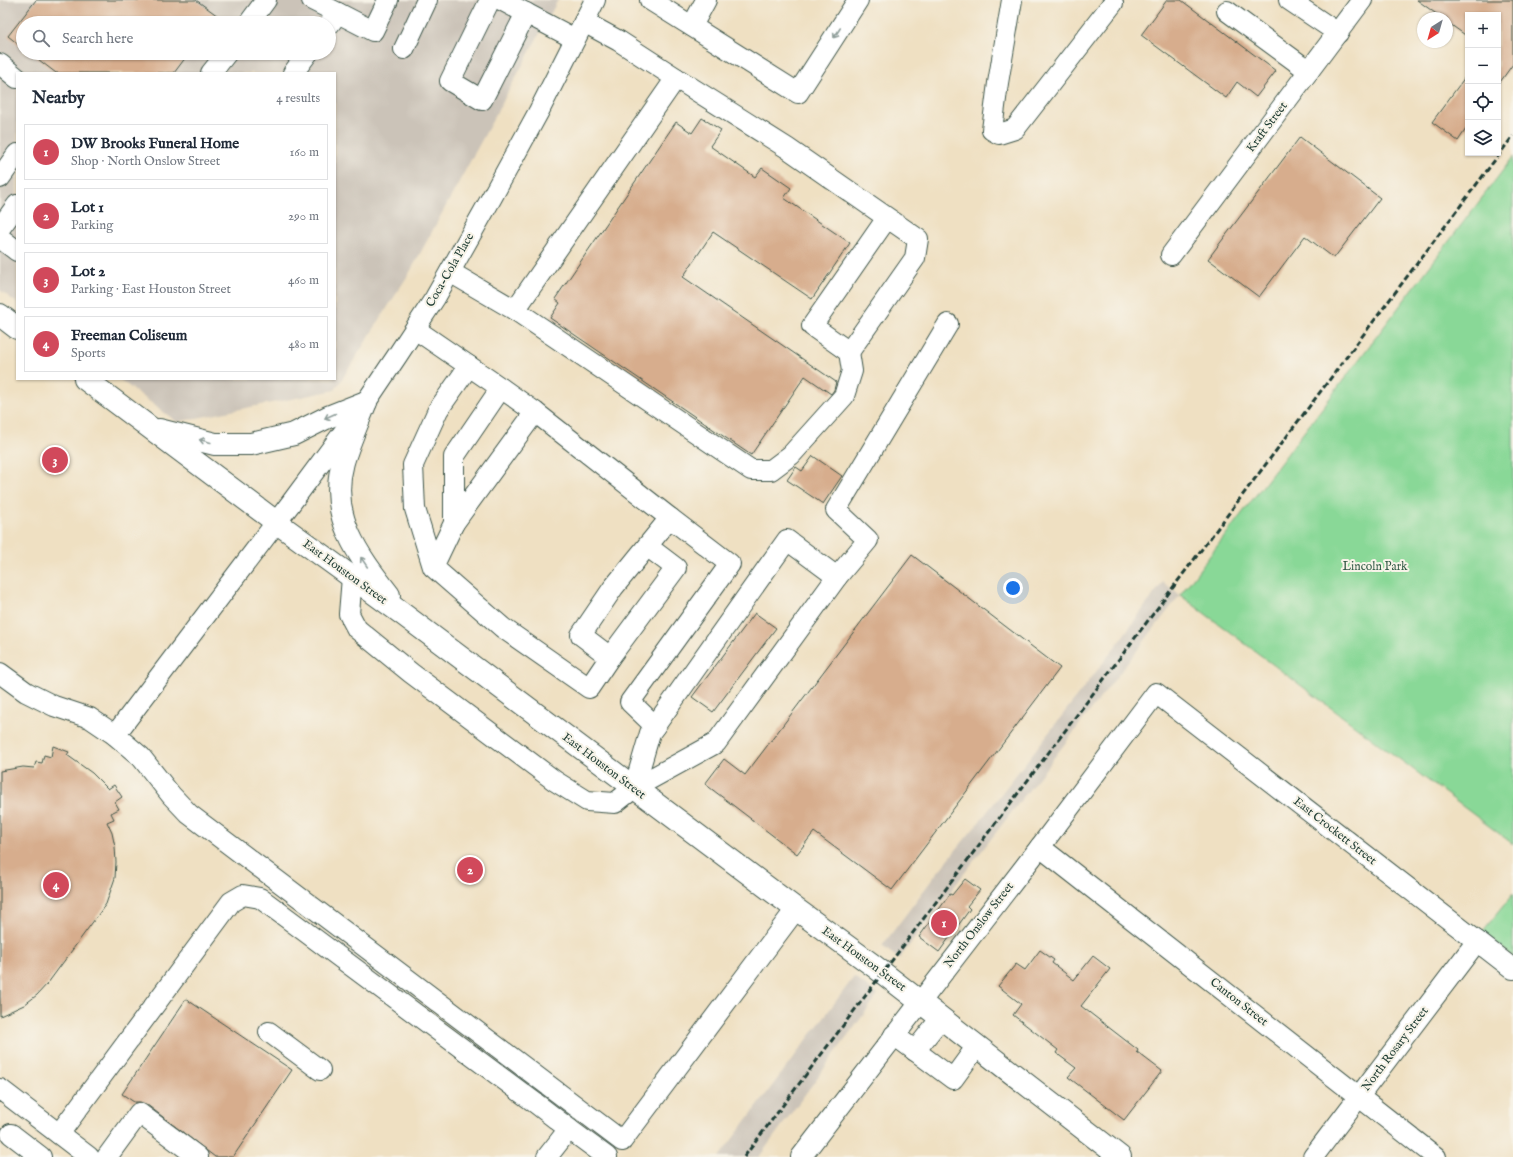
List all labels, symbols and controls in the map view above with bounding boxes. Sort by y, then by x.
north arrow [1417,12,1453,48]
map controls [1465,12,1501,156]
button: + [1465,12,1501,48]
search box [16,16,336,60]
icon: search [30,27,52,49]
one-way arrow [832,27,840,39]
text: Search here [62,29,133,48]
button: − [1465,48,1501,84]
button: locate [1465,84,1501,120]
text: Nearby [32,88,85,109]
text: 4 results [276,90,320,107]
street label: Kraft Street [1243,99,1291,155]
button: layers [1465,120,1501,156]
text: DW Brooks Funeral Home [71,134,239,153]
text: 1 [44,144,48,161]
text: 160 m [289,144,319,161]
text: Shop · North Onslow Street [71,153,220,170]
text: Lot 1 [71,198,104,217]
text: 2 [43,208,49,225]
text: 290 m [288,208,319,225]
text: Parking [71,217,113,234]
street label: Coca-Cola Place [423,230,478,310]
text: Lot 2 [71,262,105,281]
text: 3 [44,272,48,289]
text: 460 m [288,272,319,289]
text: Parking · East Houston Street [71,281,231,298]
text: Freeman Coliseum [71,326,187,345]
text: 4 [43,336,49,353]
text: 480 m [288,336,319,353]
text: Sports [71,345,106,362]
one-way arrow [324,413,336,420]
one-way arrow [199,437,212,445]
pin: 3 [42,445,68,475]
street label: East Houston Street [300,536,390,608]
one-way arrow [360,557,368,568]
park label: Lincoln Park [1343,559,1408,574]
your location [1003,578,1023,598]
street label: East Houston Street [559,730,649,802]
street label: East Crockett Street [1290,794,1380,868]
pin: 2 [457,855,483,885]
pin: 4 [43,870,69,900]
street label: North Onslow Street [941,879,1017,971]
pin: 1 [931,908,957,938]
street label: East Houston Street [819,923,909,995]
street label: Canton Street [1207,975,1271,1029]
street label: North Rosary Street [1358,1004,1432,1094]

